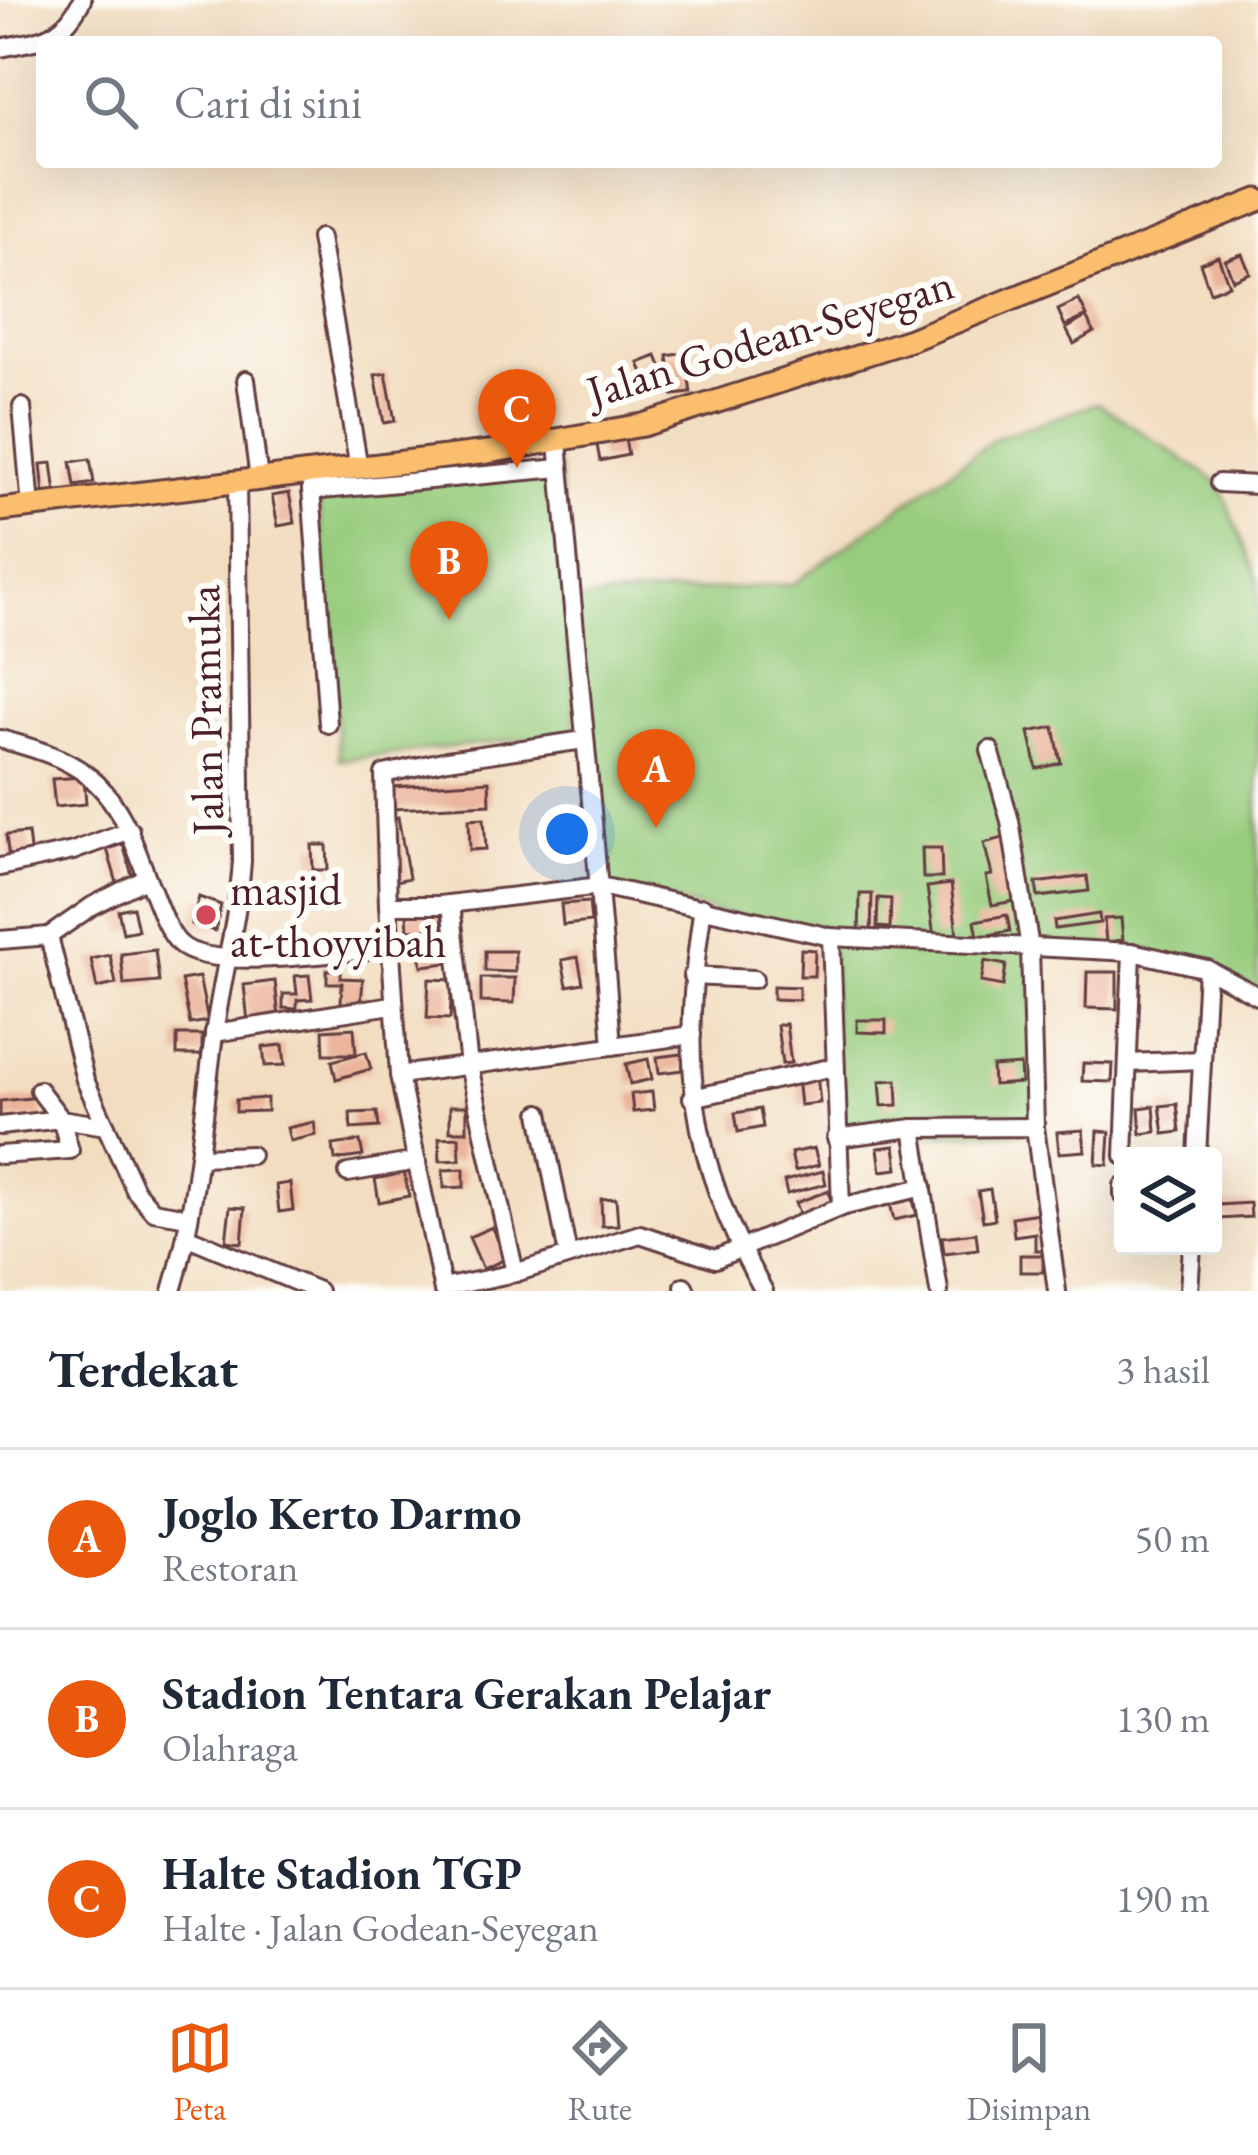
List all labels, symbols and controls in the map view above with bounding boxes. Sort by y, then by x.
search box [36,36,1222,168]
icon: search [78,69,144,135]
text: Cari di sini [174,73,362,131]
street label: Jalan Godean-Seyegan [576,254,960,421]
pin: C [478,369,556,468]
pin: B [410,521,488,620]
street label: Jalan Pramuka [174,584,236,840]
pin: A [617,729,695,828]
your location [537,804,597,864]
place label: masjid at-thoyyibah [230,860,447,970]
marker: masjid at-thoyyibah [193,902,219,928]
map controls [1114,1147,1222,1255]
button: layers [1114,1147,1222,1255]
text: Terdekat [48,1336,238,1402]
text: 3 hasil [1116,1344,1210,1395]
text: Joglo Kerto Darmo [162,1484,521,1542]
text: A [73,1513,101,1564]
text: 50 m [1134,1513,1210,1564]
text: Restoran [162,1542,298,1593]
text: Stadion Tentara Gerakan Pelajar [162,1664,771,1722]
text: B [75,1693,99,1744]
text: 130 m [1116,1693,1210,1744]
text: Olahraga [162,1722,298,1773]
text: Halte Stadion TGP [162,1844,522,1902]
text: C [73,1873,101,1924]
text: 190 m [1116,1873,1210,1924]
text: Halte · Jalan Godean-Seyegan [162,1902,599,1953]
tab: Peta [167,2015,233,2130]
tab: Rute [567,2015,633,2130]
tab: Disimpan [967,2015,1091,2130]

